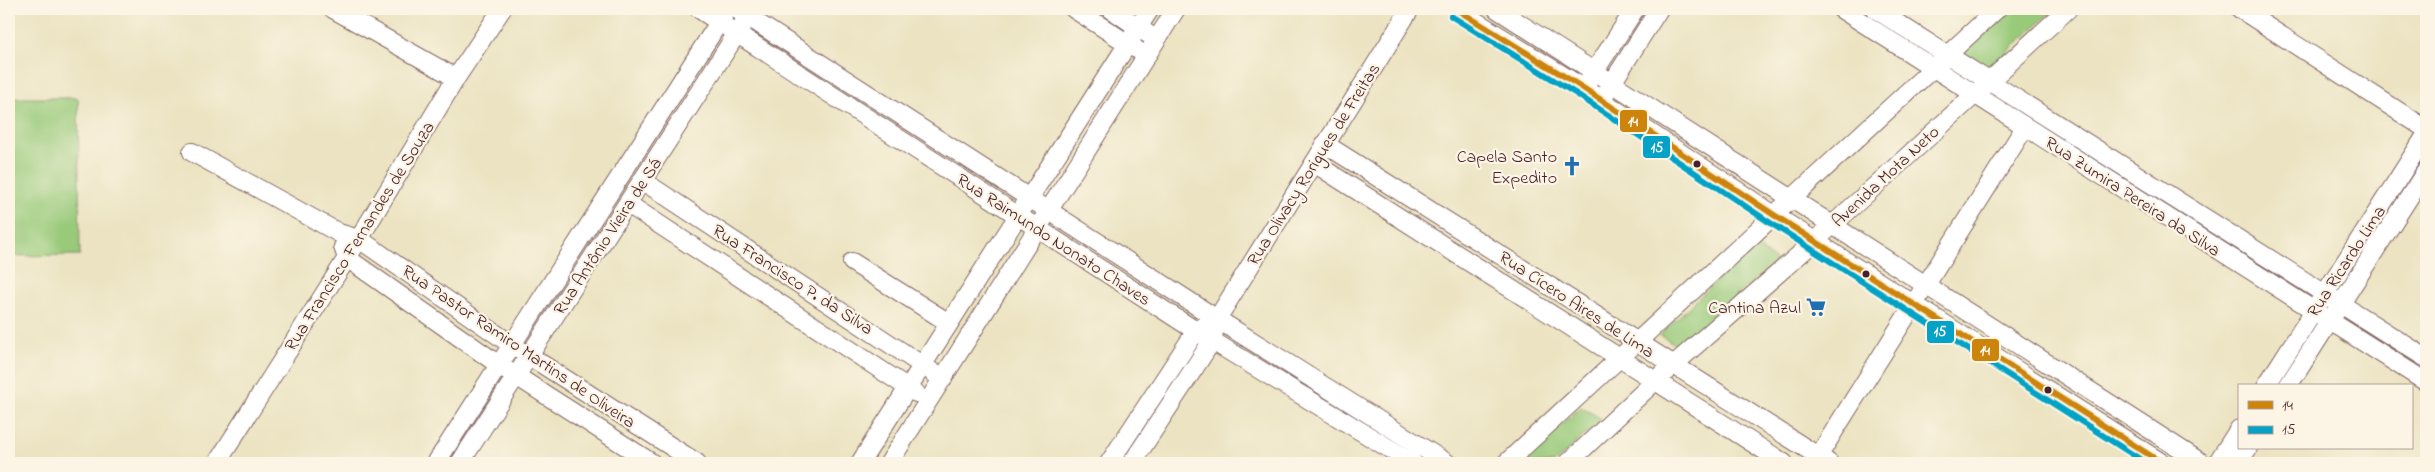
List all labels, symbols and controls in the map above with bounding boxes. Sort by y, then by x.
street label: Rua Olivacy Rorigues de Freitas [1242,59,1389,272]
line badge: 14 [1619,109,1648,133]
text: 14 [1628,112,1638,133]
street label: Rua Francisco Fernandes de Souza [279,117,442,357]
street label: Avenida Mota Neto [1827,120,1946,234]
street label: Rua Zumira Pereira da Silva [2039,131,2225,264]
line badge: 15 [1642,135,1671,159]
text: 15 [1651,138,1663,159]
place label: Capela Santo Expedito [1457,145,1557,192]
street label: Rua Antônio Vieira de Sá [548,153,669,321]
church icon: Capela Santo Expedito [1561,155,1583,177]
unlabelled marker [1692,159,1702,169]
street label: Rua Raimundo Nonato Chaves [951,168,1155,313]
street label: Rua Ricardo Lima [2302,201,2394,323]
street label: Rua Francisco P. da Silva [706,219,878,343]
street label: Rua Cícero Aires de Lima [1493,246,1659,366]
street label: Rua Pastor Ramiro Martins de Oliveira [396,259,640,436]
unlabelled marker [1861,269,1871,279]
place label: Cantina Azul [1708,296,1801,322]
supermarket icon: Cantina Azul [1805,296,1827,318]
line badge: 15 [1926,320,1955,344]
text: 15 [1934,322,1946,343]
line badge: 14 [1971,338,2000,362]
text: 14 [1980,341,1990,362]
legend [2238,384,2412,450]
unlabelled marker [2043,385,2053,395]
text: 14 [2282,395,2293,417]
text: 15 [2282,419,2296,441]

